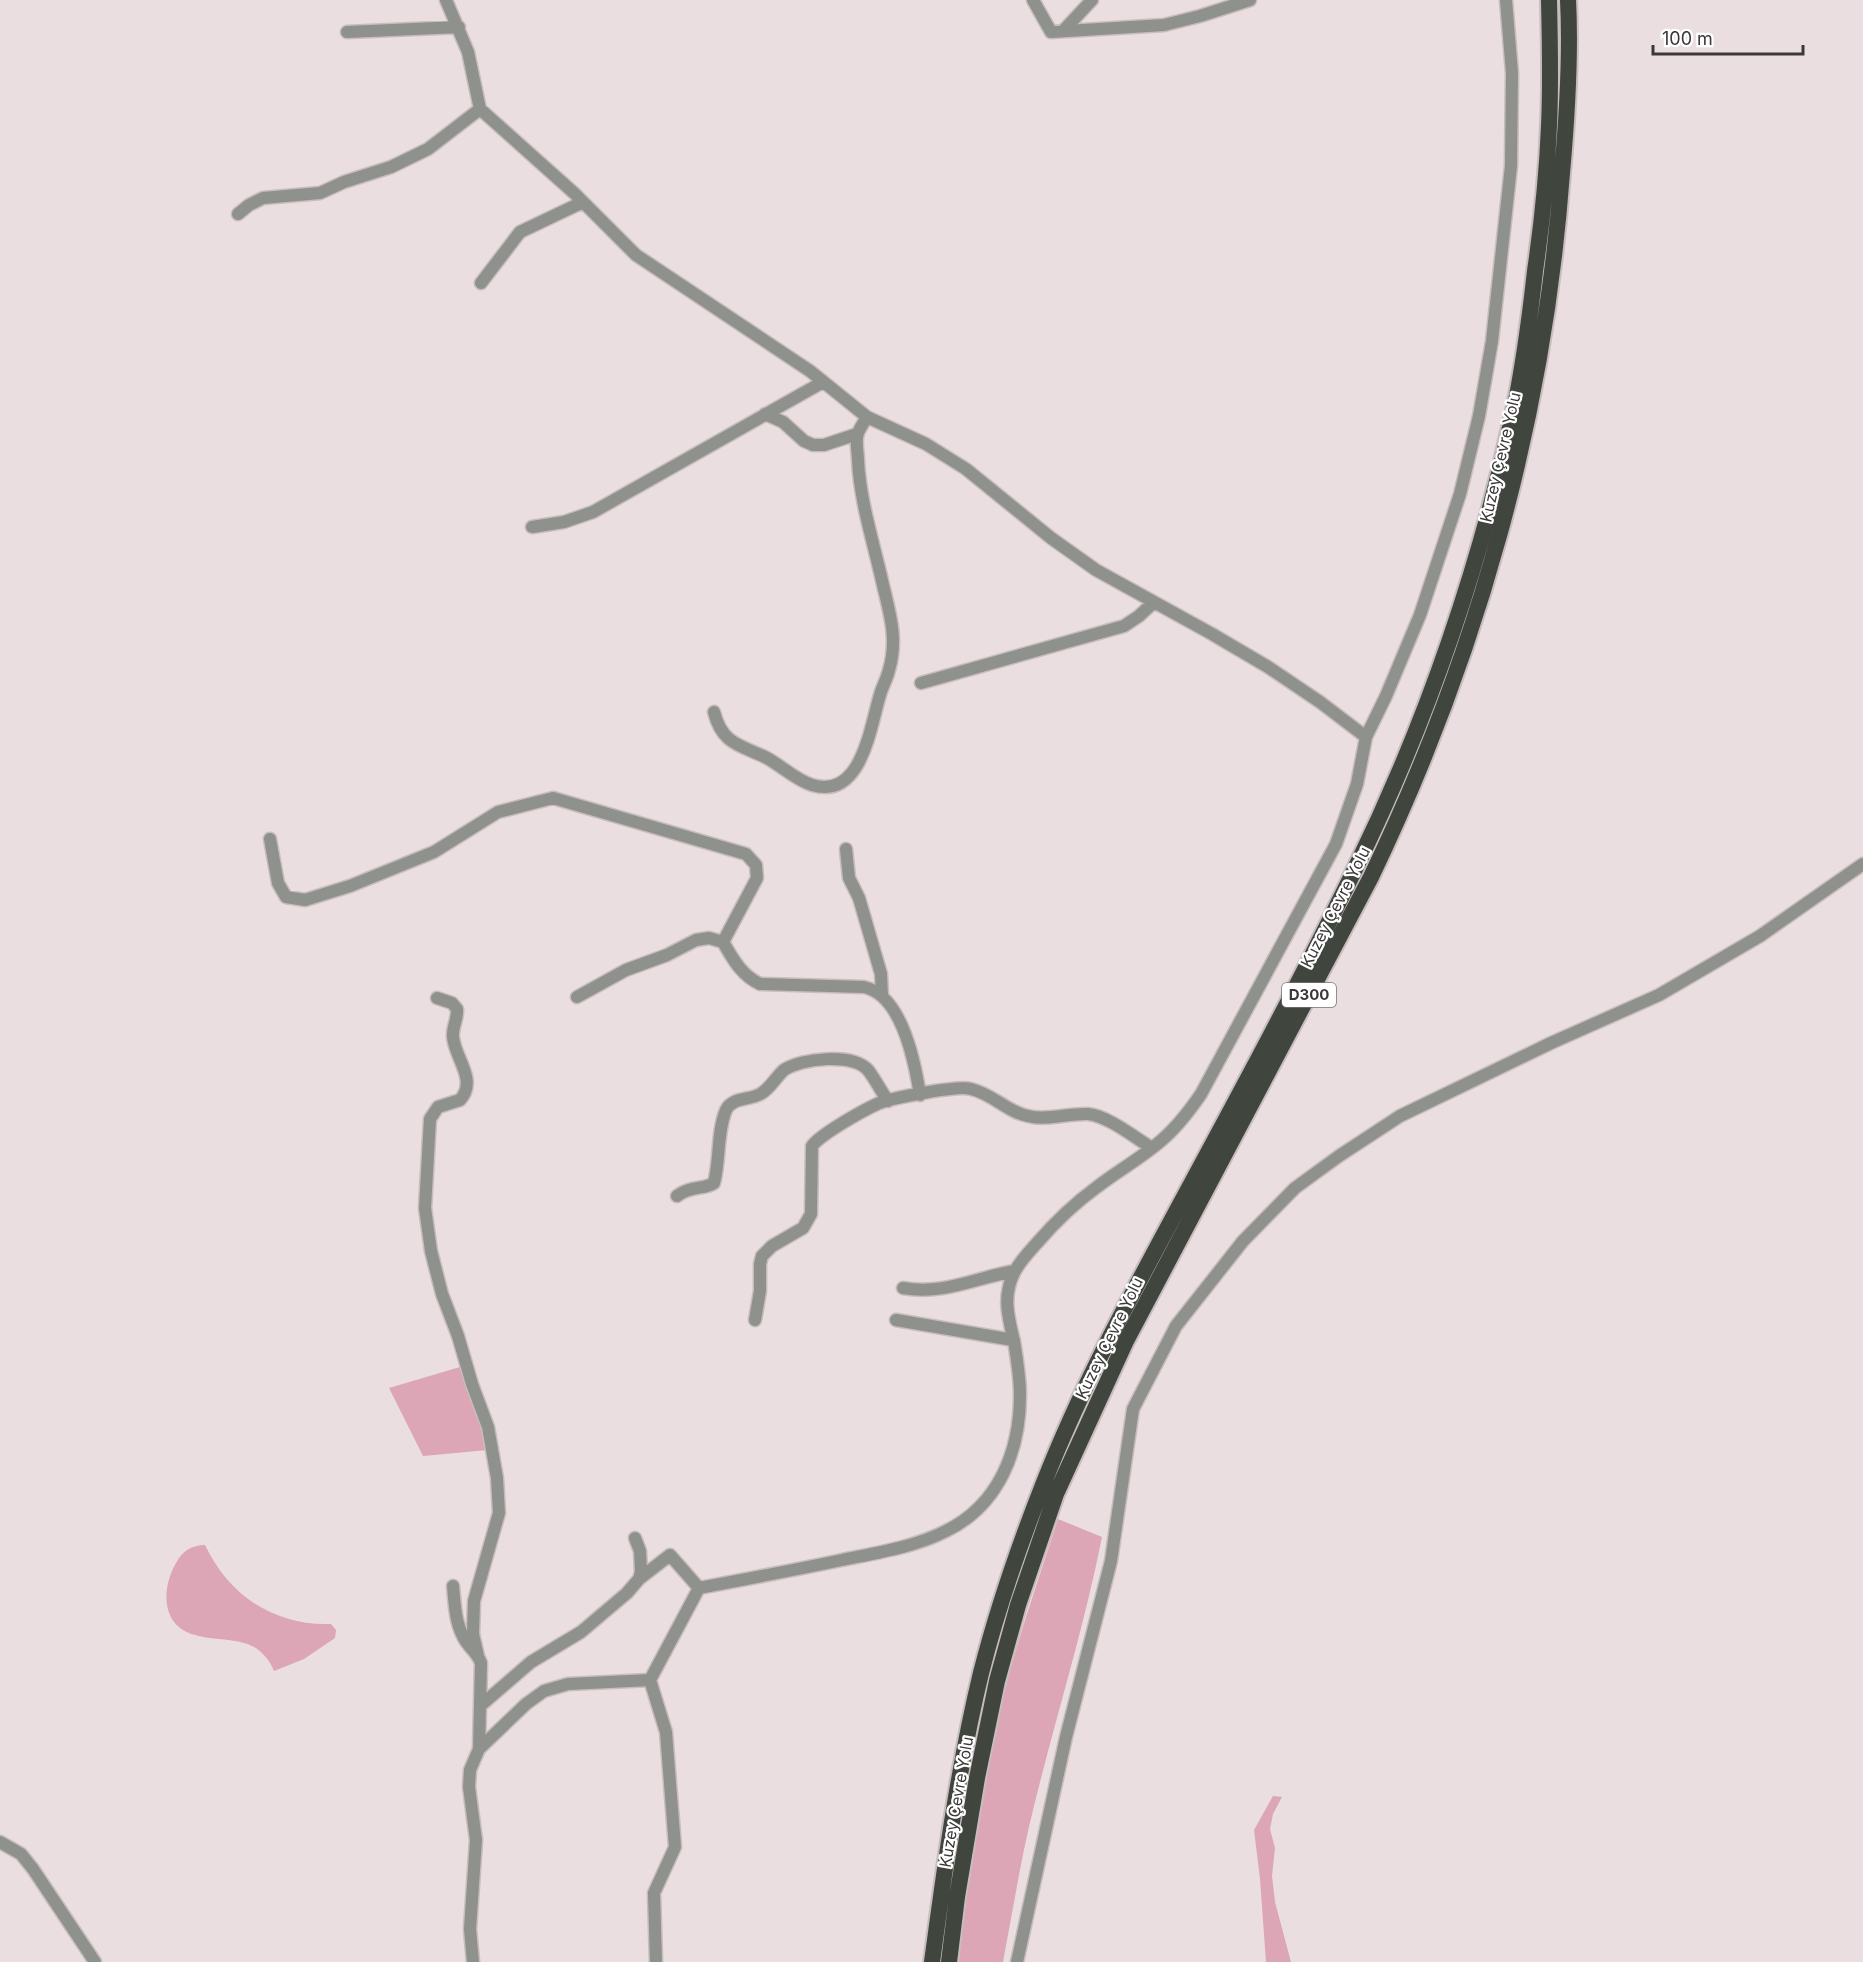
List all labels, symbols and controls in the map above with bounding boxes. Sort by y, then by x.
scale bar [1653,18,1803,56]
text: 100 m [1662,28,1713,49]
street label: Kuzey Çevre Yolu [1475,390,1525,524]
street label: Kuzey Çevre Yolu [1296,843,1374,971]
road number: D300 [1282,983,1336,1007]
street label: Kuzey Çevre Yolu [1071,1274,1147,1402]
street label: Kuzey Çevre Yolu [935,1735,977,1869]

